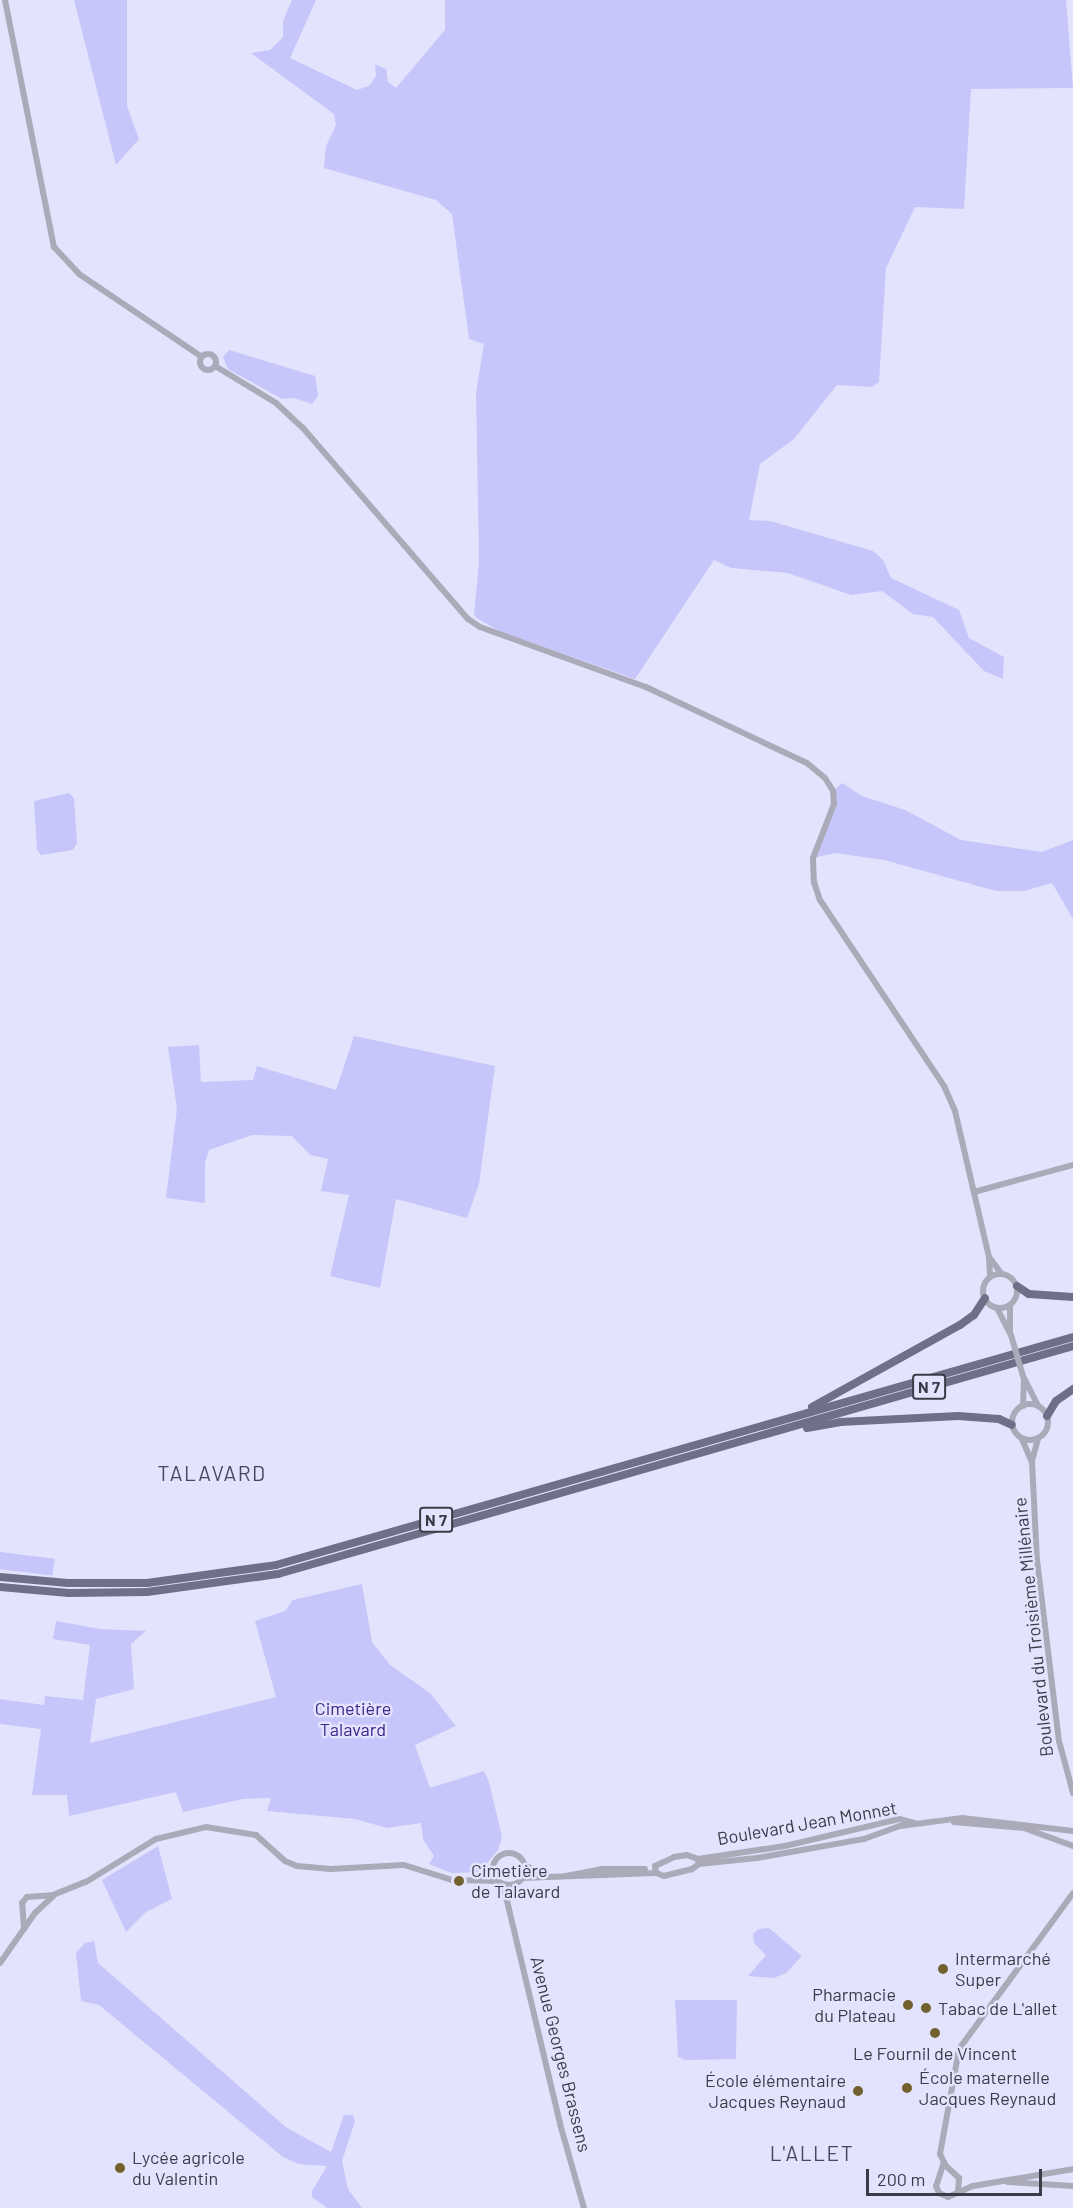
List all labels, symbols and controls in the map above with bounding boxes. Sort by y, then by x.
road number: N 7 [911,1374,947,1400]
district label: TALAVARD [157,1460,267,1486]
street label: Boulevard du Troisième Millénaire [1009,1496,1057,1758]
road number: N 7 [418,1507,454,1533]
park label: Cimetière Talavard [315,1698,391,1740]
street label: Boulevard Jean Monnet [715,1797,899,1849]
place label: Cimetière de Talavard [471,1860,560,1902]
marker: Cimetière de Talavard [452,1874,466,1888]
place label: Intermarché Super [955,1948,1051,1990]
street label: Avenue Georges Brassens [526,1954,596,2154]
marker: Intermarché Super [936,1962,950,1976]
place label: Pharmacie du Plateau [812,1984,896,2026]
place label: Tabac de L'allet [938,1997,1057,2019]
marker: Pharmacie du Plateau [901,1998,915,2012]
marker: Tabac de L'allet [919,2001,933,2015]
marker: Le Fournil de Vincent [928,2026,942,2040]
place label: Le Fournil de Vincent [853,2042,1017,2064]
place label: École maternelle Jacques Reynaud [919,2067,1056,2110]
place label: École élémentaire Jacques Reynaud [705,2070,846,2112]
marker: École maternelle Jacques Reynaud [900,2081,914,2095]
marker: École élémentaire Jacques Reynaud [851,2084,865,2098]
district label: L'ALLET [770,2140,854,2166]
place label: Lycée agricole du Valentin [132,2147,245,2190]
scale bar [869,2157,1044,2195]
marker: Lycée agricole du Valentin [113,2161,127,2175]
text: 200 m [877,2168,925,2190]

